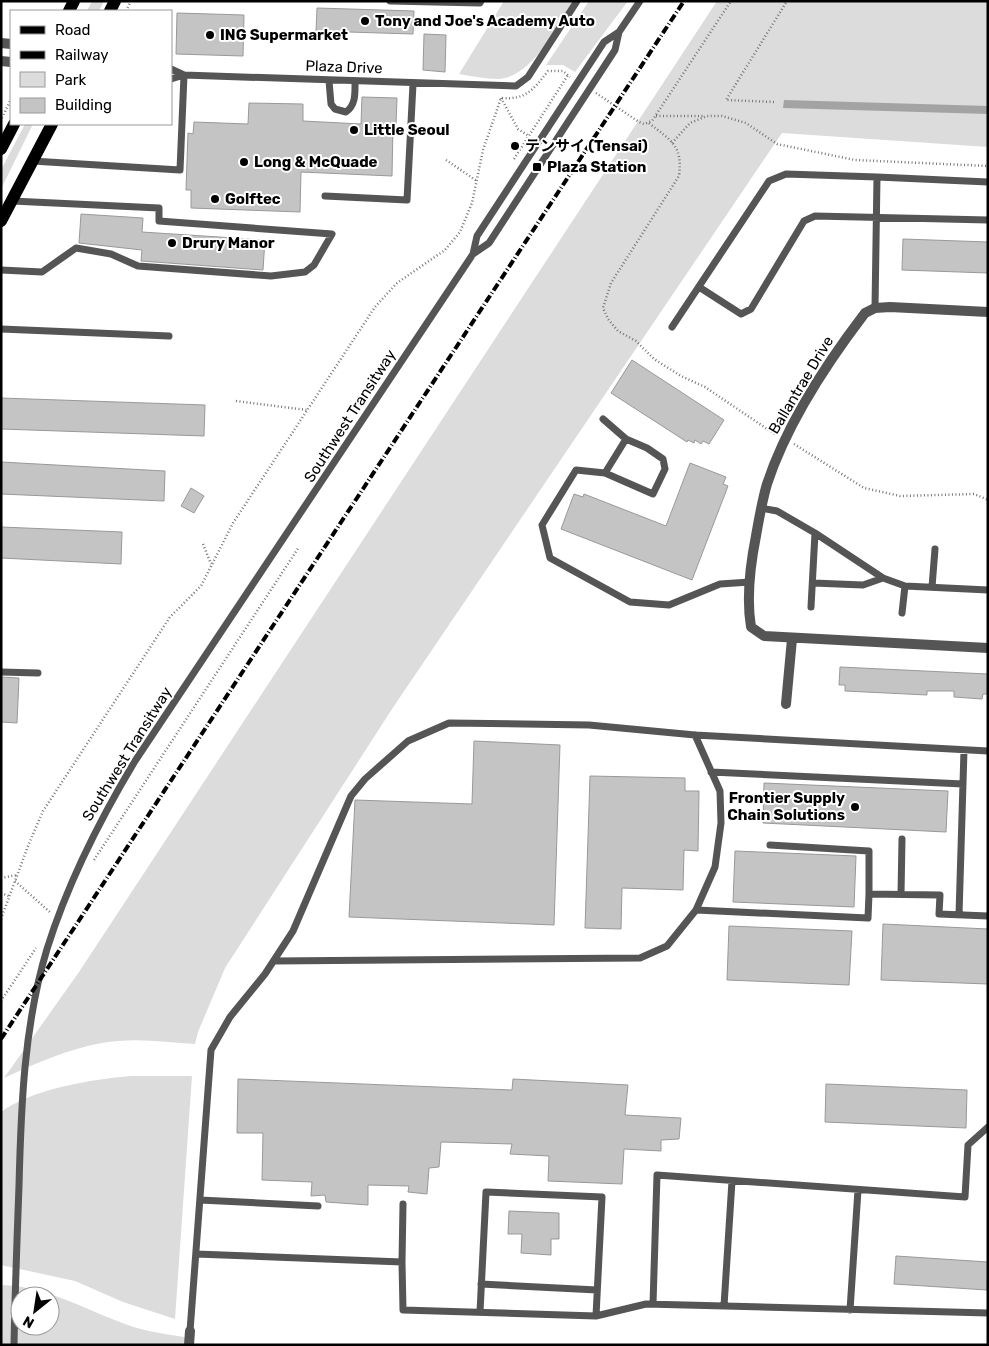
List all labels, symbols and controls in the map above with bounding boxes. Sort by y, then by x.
legend [10,10,172,125]
place label: Tony and Joe's Academy Auto [375,12,595,30]
marker: Tony and Joe's Academy Auto [359,15,371,27]
text: Road [55,21,91,39]
place label: ING Supermarket [220,26,348,44]
marker: ING Supermarket [204,29,216,41]
text: Railway [55,46,109,64]
street label: Plaza Drive [305,57,383,77]
text: Park [55,71,86,89]
text: Building [55,96,112,114]
place label: Little Seoul [364,121,450,139]
marker: Little Seoul [348,124,360,136]
place label: テンサイ (Tensai) [525,137,648,155]
marker: テンサイ (Tensai) [509,140,521,152]
place label: Long & McQuade [254,153,378,171]
marker: Long & McQuade [238,156,250,168]
place label: Plaza Station [547,158,646,176]
marker: Plaza Station [531,161,543,173]
place label: Golftec [225,190,281,208]
marker: Golftec [209,193,221,205]
place label: Drury Manor [182,234,275,252]
marker: Drury Manor [166,237,178,249]
street label: Ballantrae Drive [765,333,837,437]
street label: Southwest Transitway [300,346,400,486]
street label: Southwest Transitway [78,684,176,824]
place label: Frontier Supply Chain Solutions [727,789,845,824]
marker: Frontier Supply Chain Solutions [849,801,861,813]
north arrow [10,1286,60,1336]
text: N [20,1312,37,1332]

